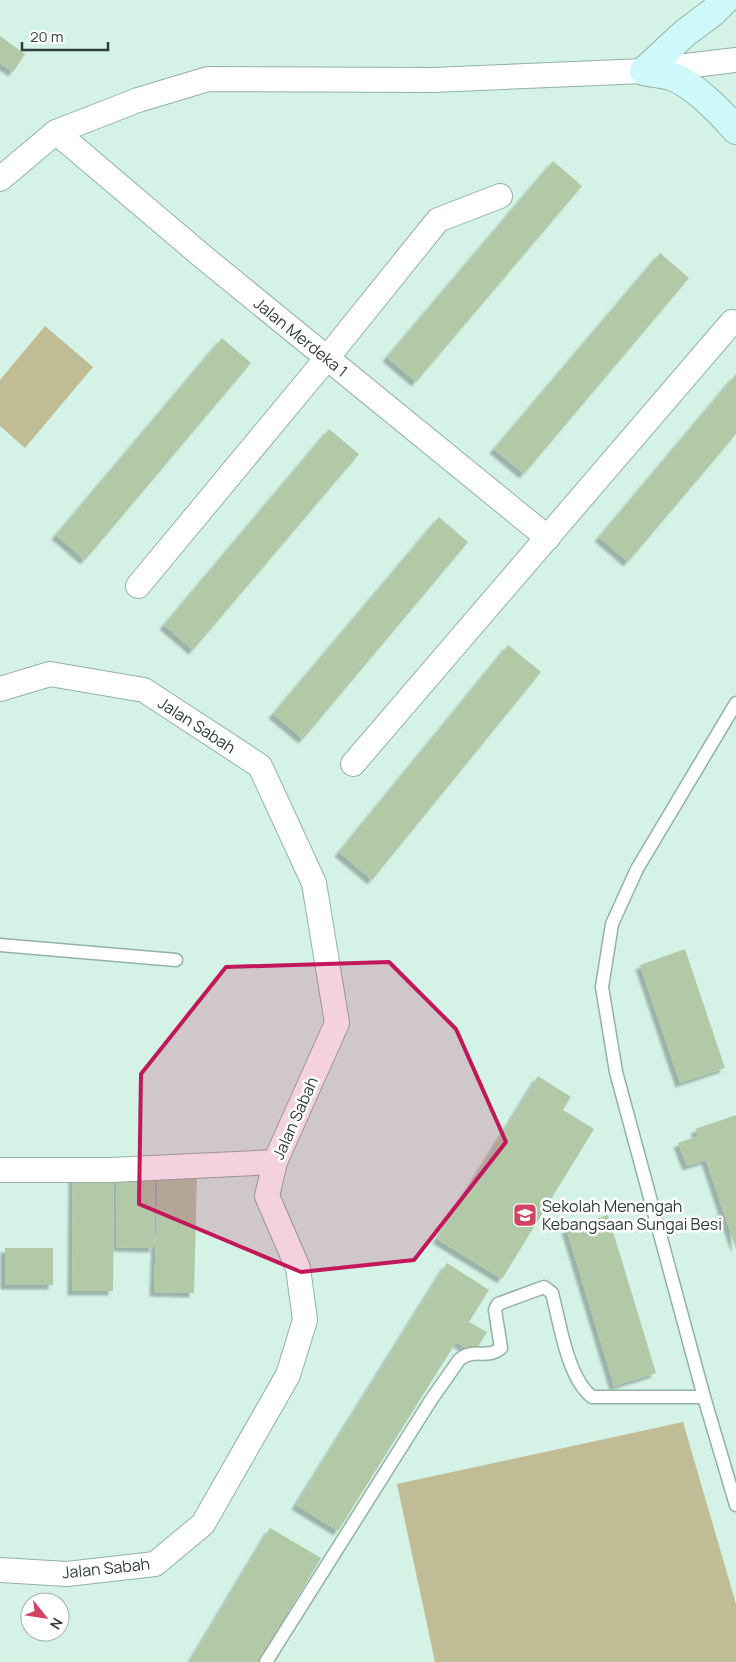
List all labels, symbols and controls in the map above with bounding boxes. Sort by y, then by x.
scale bar [22,20,109,52]
text: 20 m [30,26,63,47]
street label: Jalan Merdeka 1 [249,292,353,382]
street label: Jalan Sabah [154,692,240,758]
street label: Jalan Sabah [267,1073,323,1163]
place label: Sekolah Menengah Kebangsaan Sungai Besi [542,1195,722,1235]
school or university icon: Sekolah Menengah Kebangsaan Sungai Besi [512,1202,538,1228]
street label: Jalan Sabah [61,1552,151,1584]
north arrow [20,1592,70,1642]
text: N [46,1615,67,1633]

